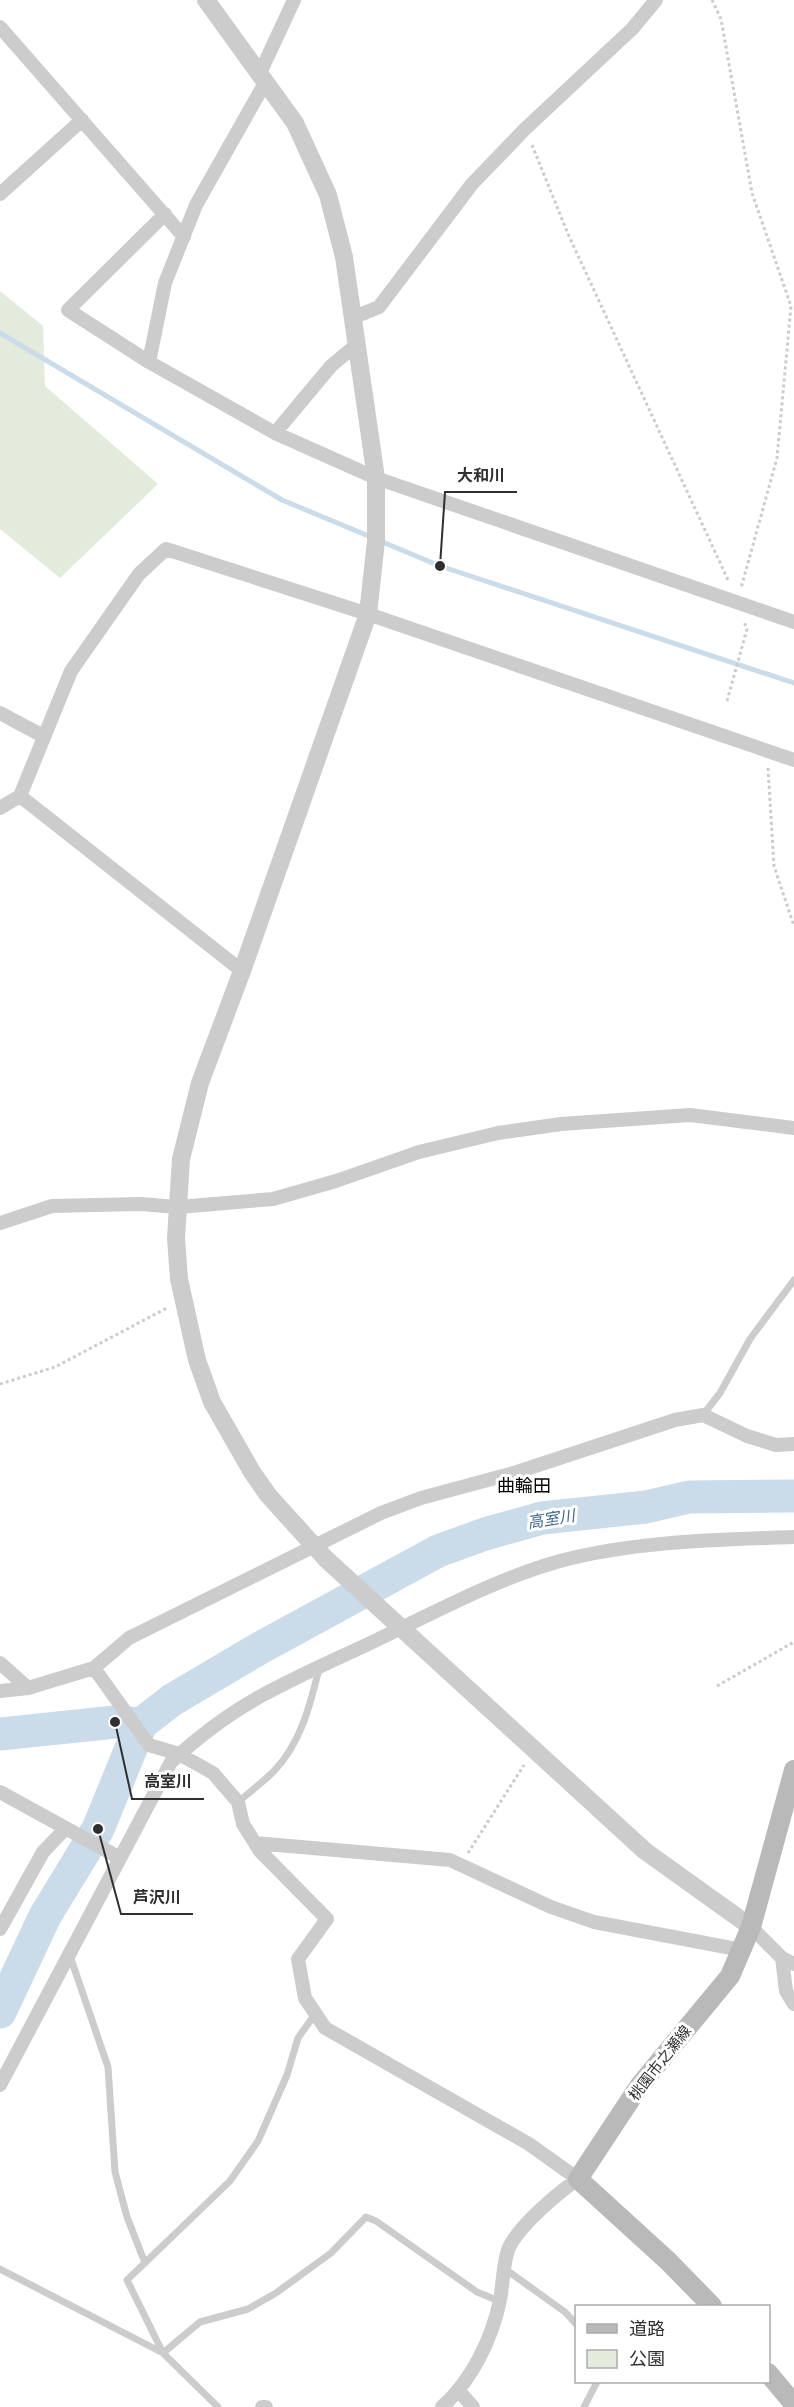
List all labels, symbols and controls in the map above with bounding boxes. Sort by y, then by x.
callout: 大和川 [445,458,517,492]
text: 大和川 [457,466,505,485]
district label: 曲輪田 [497,1475,551,1496]
water label: 高室川 [526,1506,578,1532]
callout: 高室川 [132,1765,204,1799]
text: 高室川 [144,1772,192,1791]
callout: 芦沢川 [121,1880,193,1914]
text: 芦沢川 [133,1888,181,1907]
street label: 桃園市之瀬線 [625,2022,695,2104]
legend [575,2305,770,2383]
text: 道路 [629,2318,665,2339]
text: 公園 [629,2348,665,2369]

